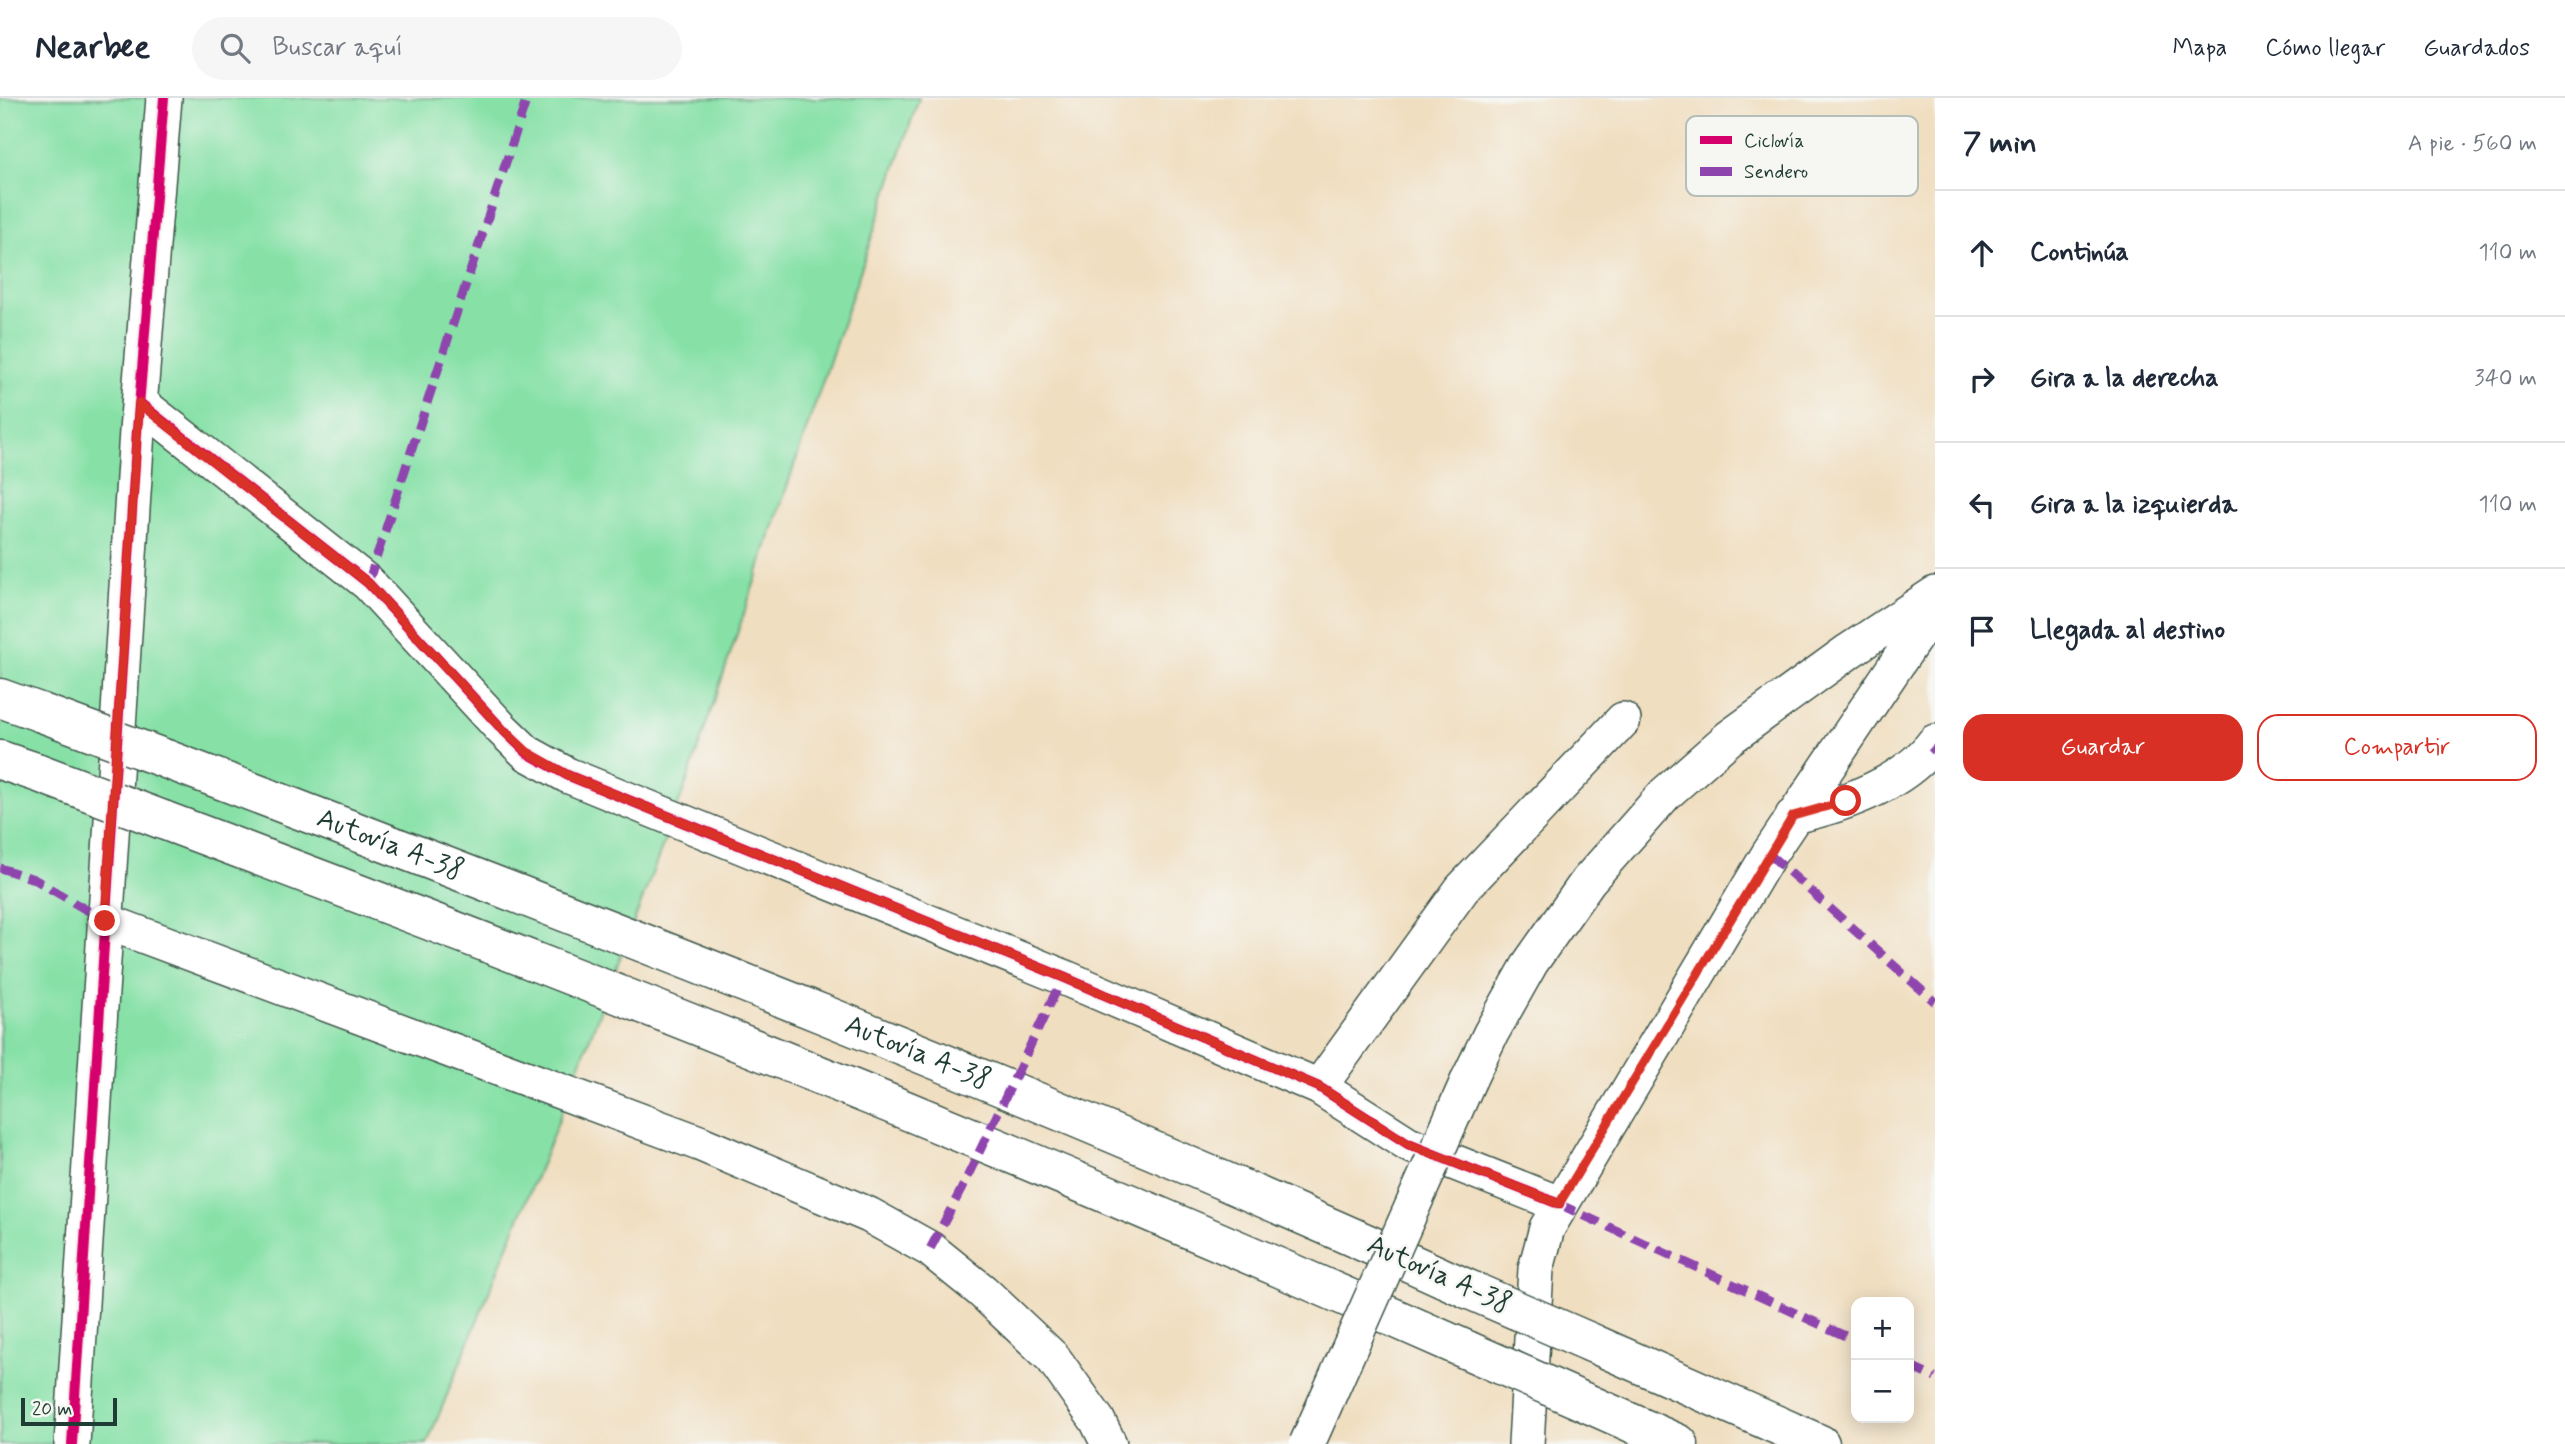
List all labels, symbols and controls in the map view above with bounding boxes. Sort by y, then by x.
search box [192,17,682,80]
text: Nearbee [35,26,150,70]
icon: search [216,29,254,67]
text: Buscar aquí [272,31,403,65]
text: Mapa [2172,33,2227,64]
text: Cómo llegar [2265,33,2385,64]
text: Guardados [2423,33,2530,64]
legend [1686,116,1918,196]
text: 7 min [1963,124,2037,163]
text: Ciclovía [1744,129,1804,154]
text: A pie · 560 m [2408,129,2537,159]
text: Sendero [1744,160,1808,185]
icon: ahead [1963,234,2001,272]
text: Continúa [2030,236,2129,270]
text: 110 m [2478,238,2537,268]
icon: right [1963,360,2001,398]
text: Gira a la derecha [2030,362,2219,396]
text: 340 m [2474,364,2537,394]
icon: left [1963,486,2001,524]
text: Gira a la izquierda [2030,488,2237,522]
text: 110 m [2478,490,2537,520]
icon: arrive [1963,612,2001,650]
text: Llegada al destino [2030,614,2225,648]
button: Guardar [1963,714,2243,781]
button: Compartir [2257,714,2537,781]
route start [1830,785,1861,816]
street label: Autovía A-38 [312,800,469,890]
route end [89,905,120,936]
street label: Autovía A-38 [839,1006,996,1099]
street label: Autovía A-38 [1361,1227,1517,1323]
map controls [1851,1297,1914,1423]
button: + [1851,1297,1914,1360]
button: − [1851,1360,1914,1423]
scale bar [21,1395,117,1427]
text: 20 m [32,1397,72,1422]

